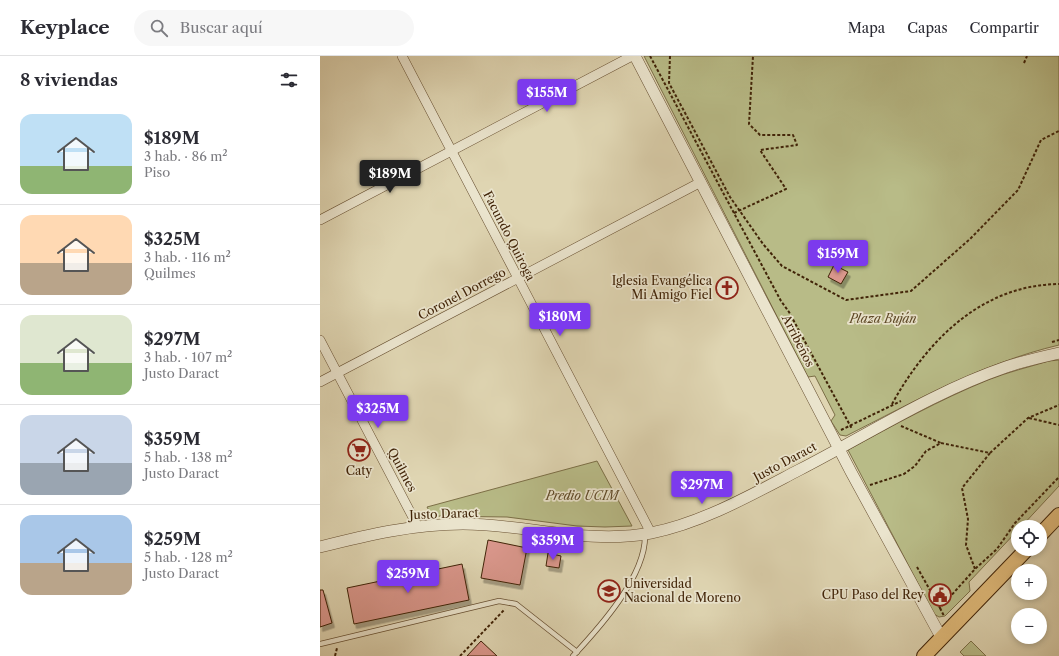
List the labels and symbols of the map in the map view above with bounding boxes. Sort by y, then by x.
pin: $155M [519,79,575,113]
pin: $189M [362,160,418,194]
street label: Facundo Quiroga [480,188,539,284]
pin: $159M [810,240,866,274]
street label: Coronel Dorrego [415,264,508,323]
place label: Iglesia Evangélica Mi Amigo Fiel [612,273,713,302]
church icon: Iglesia Evangélica Mi Amigo Fiel [714,275,740,301]
pin: $180M [532,303,588,337]
street label: Arribeños [778,311,818,369]
park label: Plaza Buján [848,311,917,326]
pin: $325M [350,395,406,429]
supermarket icon: Caty [346,437,372,463]
street label: Justo Daract [749,438,820,485]
street label: Quilmes [385,445,420,494]
place label: Caty [346,463,373,478]
pin: $297M [674,471,730,505]
park label: Predio UCIM [545,488,621,503]
street label: Justo Daract [407,505,480,522]
pin: $359M [525,527,581,561]
pin: $259M [380,560,436,594]
place label: Universidad Nacional de Moreno [624,576,741,605]
school or university icon: Universidad Nacional de Moreno [596,578,622,604]
public building icon: CPU Paso del Rey [927,582,953,608]
place label: CPU Paso del Rey [822,587,924,602]

